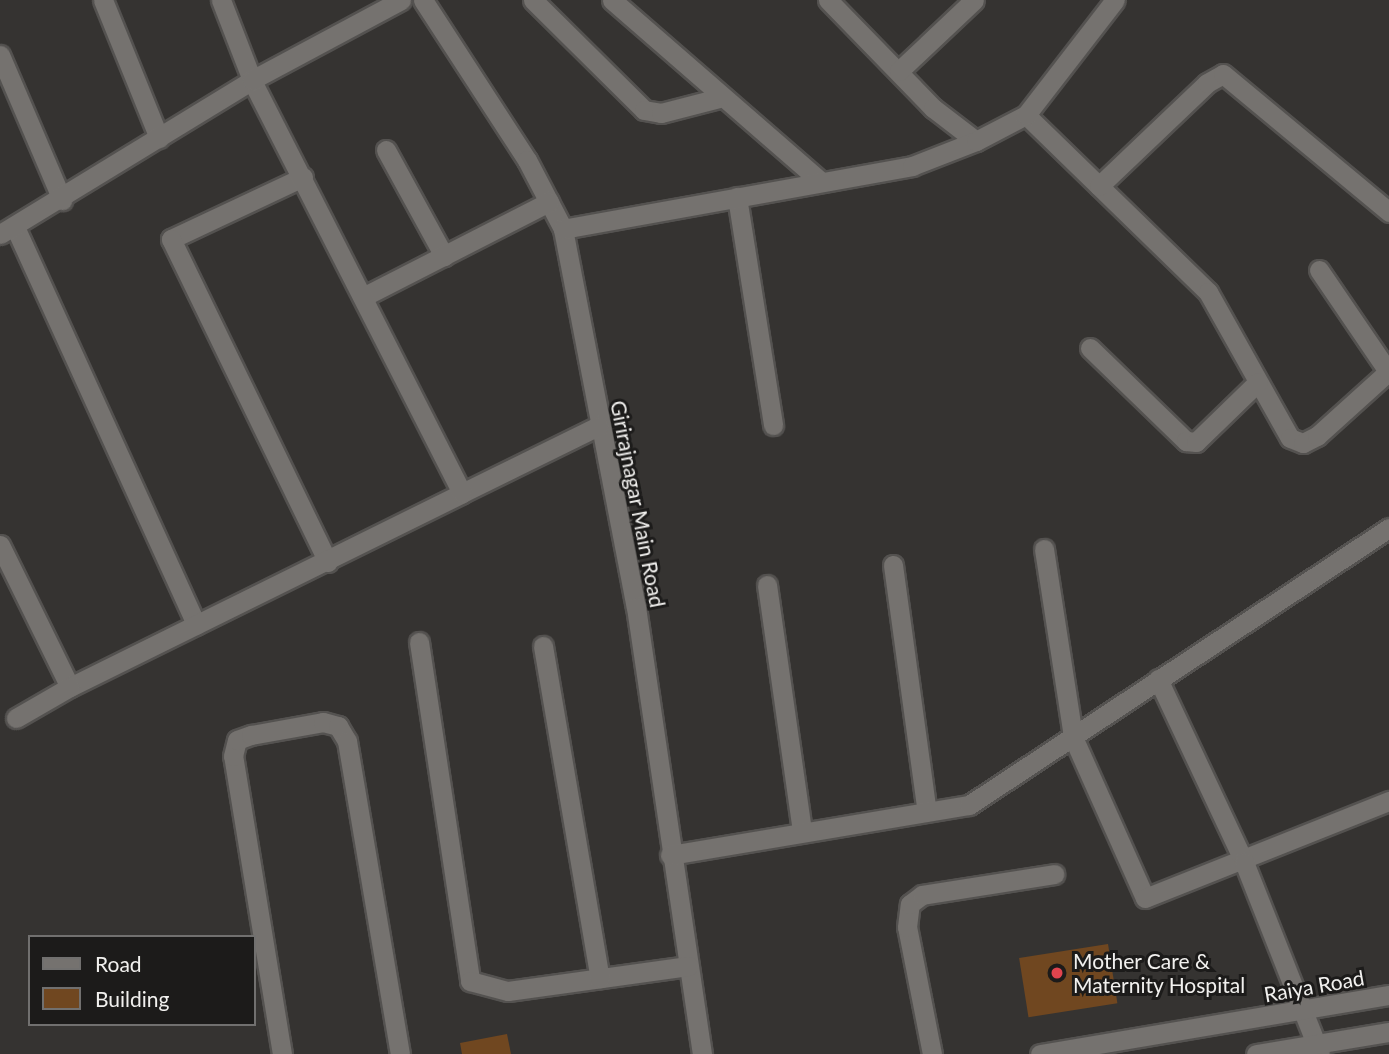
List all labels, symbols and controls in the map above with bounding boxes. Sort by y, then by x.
street label: Girirajnagar Main Road [606,398,670,610]
legend [28,935,256,1026]
place label: Mother Care & Maternity Hospital [1073,948,1246,998]
text: Road [95,951,142,976]
marker: Mother Care & Maternity Hospital [1047,963,1067,983]
street label: Raiya Road [1262,965,1366,1007]
text: Building [95,986,170,1011]

